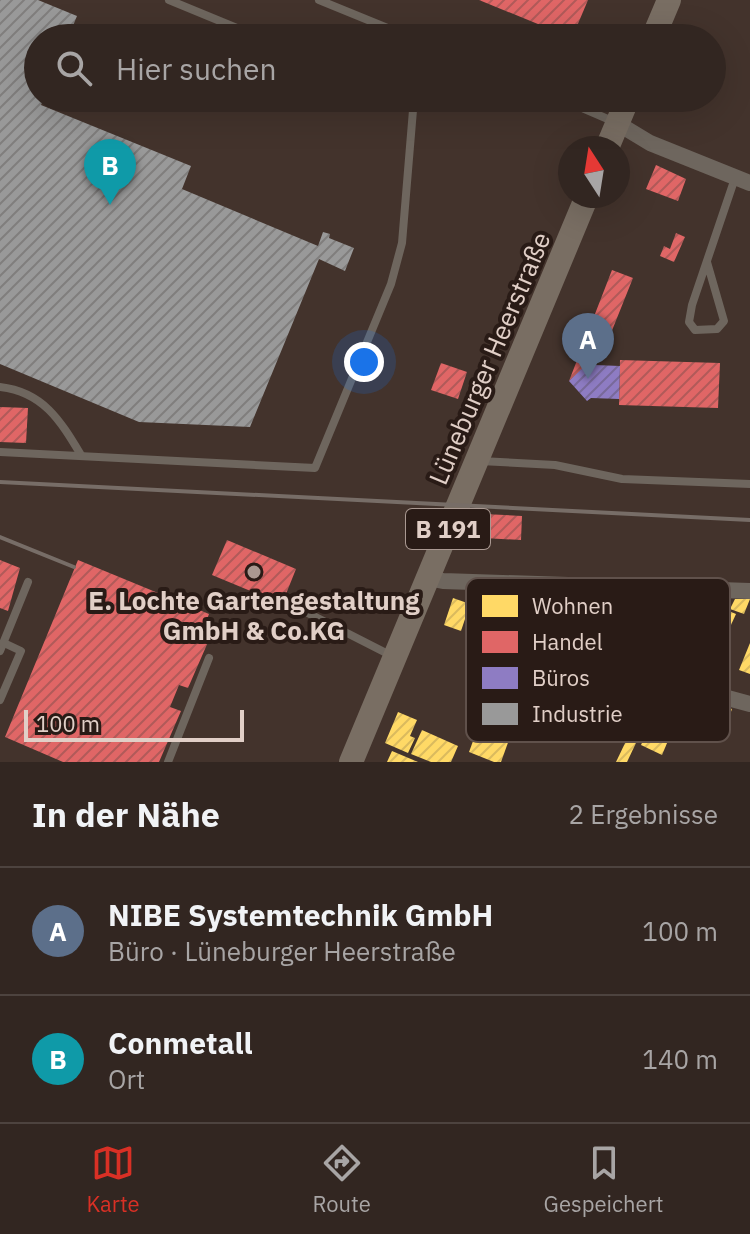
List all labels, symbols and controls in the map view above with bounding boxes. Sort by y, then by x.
search box [24,24,726,112]
icon: search [52,46,96,90]
text: Hier suchen [116,49,277,88]
north arrow [558,136,630,208]
pin: B [84,139,136,205]
street label: Lüneburger Heerstraße [420,227,558,489]
pin: A [562,313,614,379]
your location [344,342,384,382]
road number: B 191 [406,509,490,549]
marker: E. Lochte Gartengestaltung GmbH & Co.KG [245,563,263,581]
legend [466,578,730,742]
place label: E. Lochte Gartengestaltung GmbH & Co.KG [88,583,420,647]
text: Wohnen [532,591,613,620]
text: Handel [532,627,603,656]
text: Büros [532,663,590,692]
text: Industrie [532,699,623,728]
scale bar [24,706,244,742]
text: 100 m [36,709,100,738]
text: In der Nähe [32,792,220,836]
text: 2 Ergebnisse [569,797,718,831]
text: NIBE Systemtechnik GmbH [108,895,493,934]
text: A [49,914,67,948]
text: 100 m [642,914,718,948]
text: Büro · Lüneburger Heerstraße [108,934,456,968]
text: Conmetall [108,1023,253,1062]
text: B [49,1042,67,1076]
text: 140 m [642,1042,718,1076]
text: Ort [108,1062,145,1096]
tab: Karte [86,1141,140,1218]
tab: Route [312,1141,371,1218]
tab: Gespeichert [544,1141,664,1218]

